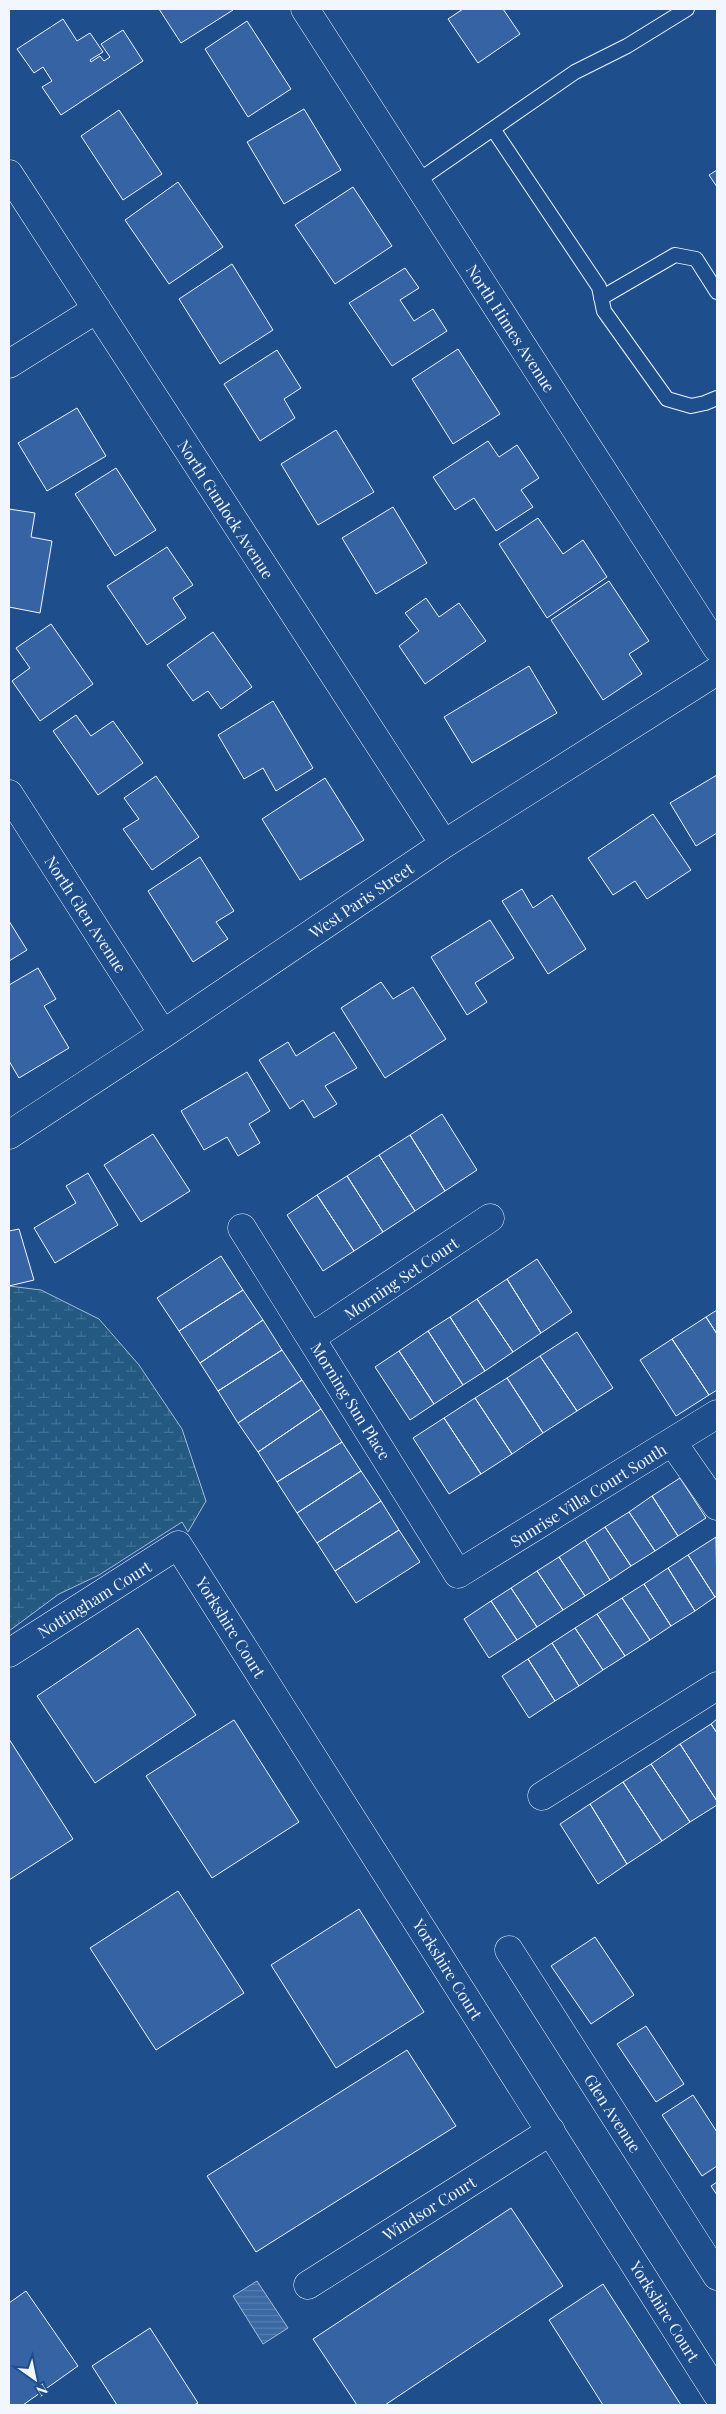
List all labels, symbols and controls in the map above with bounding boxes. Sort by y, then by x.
street label: North Himes Avenue [462,260,560,396]
street label: North Gunlock Avenue [173,435,279,583]
street label: North Glen Avenue [40,851,132,977]
street label: West Paris Street [304,857,417,943]
street label: Morning Set Court [340,1232,463,1324]
street label: Morning Sun Place [306,1338,396,1464]
street label: Sunrise Villa Court South [506,1438,671,1552]
street label: Nottingham Court [33,1555,155,1642]
street label: Yorkshire Court [191,1572,270,1681]
street label: Yorkshire Court [408,1914,487,2023]
street label: Glen Avenue [580,2070,646,2156]
street label: Windsor Court [378,2171,480,2246]
street label: Yorkshire Court [625,2256,704,2365]
north arrow [10,2354,60,2404]
text: N [33,2380,52,2401]

